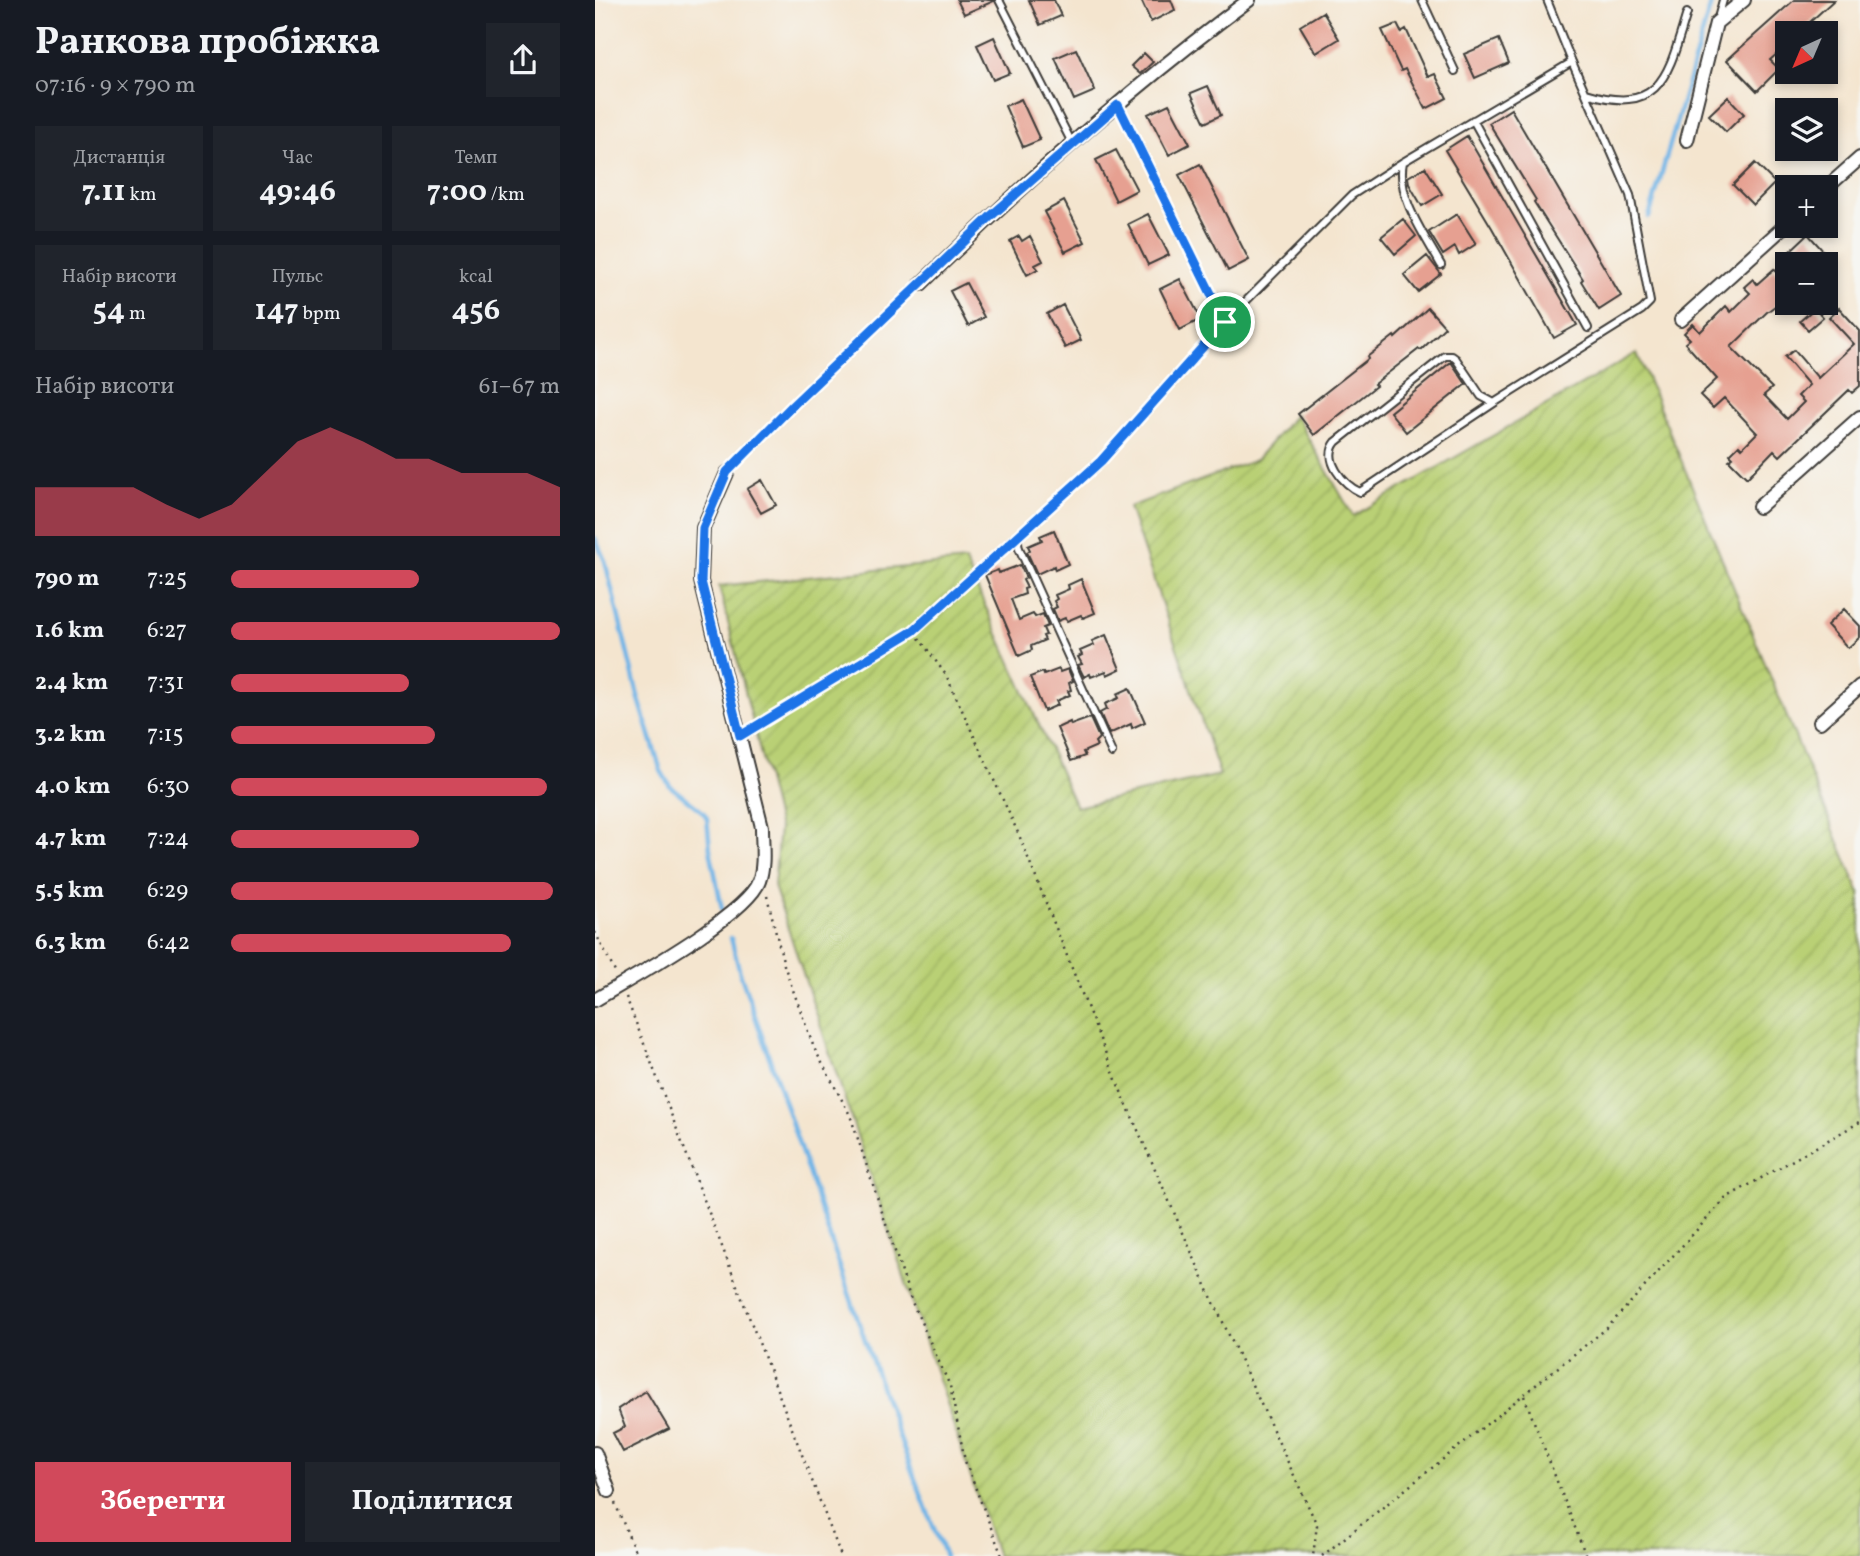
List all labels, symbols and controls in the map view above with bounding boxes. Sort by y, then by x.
text: Ранкова пробіжка [35,17,380,70]
north arrow [1775,21,1837,84]
map controls [1775,21,1838,315]
button: share [486,23,560,97]
text: 07:16 · 9 × 790 m [35,70,196,102]
button: layers [1775,98,1838,161]
text: Дистанція [73,145,165,171]
text: Час [282,145,313,171]
text: Темп [454,145,497,171]
text: 7.11 [82,171,126,213]
text: 49:46 [259,171,336,213]
text: 7:00 [427,171,487,213]
button: + [1775,175,1838,238]
text: km [126,182,157,208]
text: /km [487,182,525,208]
button: − [1775,252,1838,315]
text: Набір висоти [62,264,177,290]
text: Пульс [272,264,323,290]
text: kcal [459,264,493,290]
text: 54 [93,290,125,332]
text: 147 [254,290,299,332]
text: 456 [451,290,500,332]
pin [1195,292,1255,352]
text: m [125,301,146,327]
text: bpm [299,301,341,327]
icon: arrive [1206,303,1244,341]
text: Набір висоти [35,371,174,403]
text: 61–67 m [479,371,560,403]
text: 790 m [35,563,99,595]
text: 7:25 [147,563,187,595]
text: 1.6 km [35,615,104,647]
text: 6:27 [147,615,187,647]
text: 2.4 km [35,667,108,699]
text: 7:31 [147,667,184,699]
text: 3.2 km [35,719,106,751]
text: 7:15 [147,719,184,751]
text: 4.0 km [35,771,110,803]
text: 6:30 [147,771,189,803]
text: 4.7 km [35,823,107,855]
text: 7:24 [147,823,189,855]
text: 5.5 km [35,875,104,907]
text: 6:29 [147,875,188,907]
text: 6.3 km [35,927,106,959]
text: 6:42 [147,927,190,959]
button: Зберегти [35,1462,291,1542]
button: Поділитися [305,1462,560,1542]

